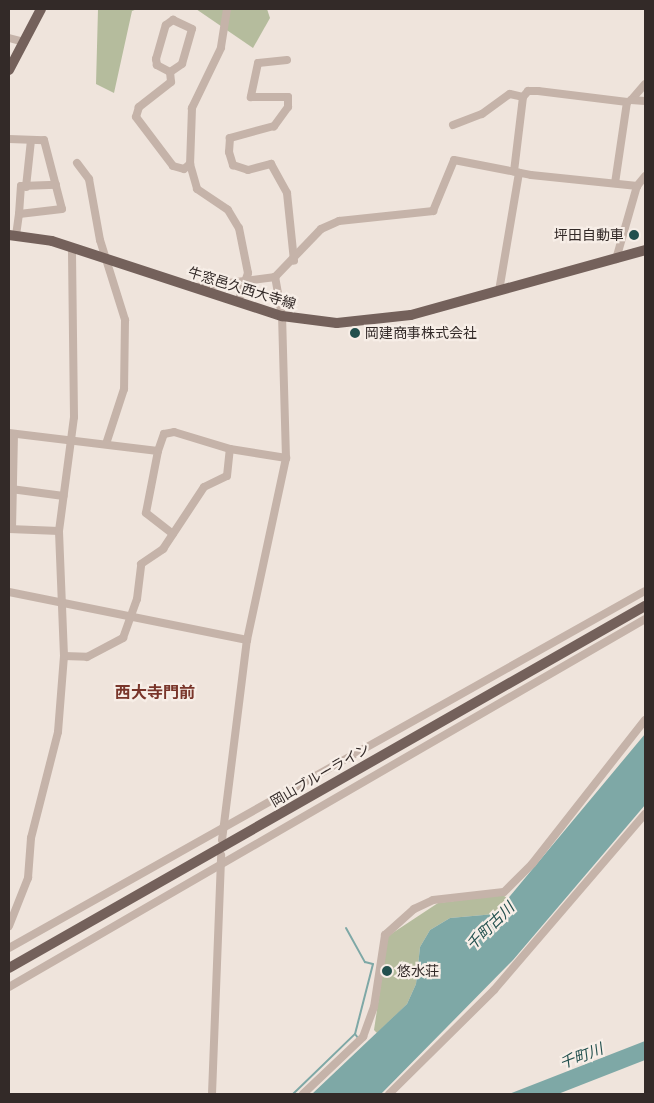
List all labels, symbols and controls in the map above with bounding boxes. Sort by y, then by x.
place label: 坪田自動車 [554,227,624,243]
marker: 坪田自動車 [628,229,640,241]
street label: 牛窓邑久西大寺線 [186,264,298,312]
place label: 岡建商事株式会社 [365,325,477,341]
marker: 岡建商事株式会社 [349,327,361,339]
district label: 西大寺門前 [115,683,195,703]
street label: 岡山ブルーライン [267,740,373,810]
water label: 千町古川 [462,898,518,954]
place label: 悠水荘 [397,963,439,979]
marker: 悠水荘 [381,965,393,977]
water label: 千町川 [557,1040,605,1072]

